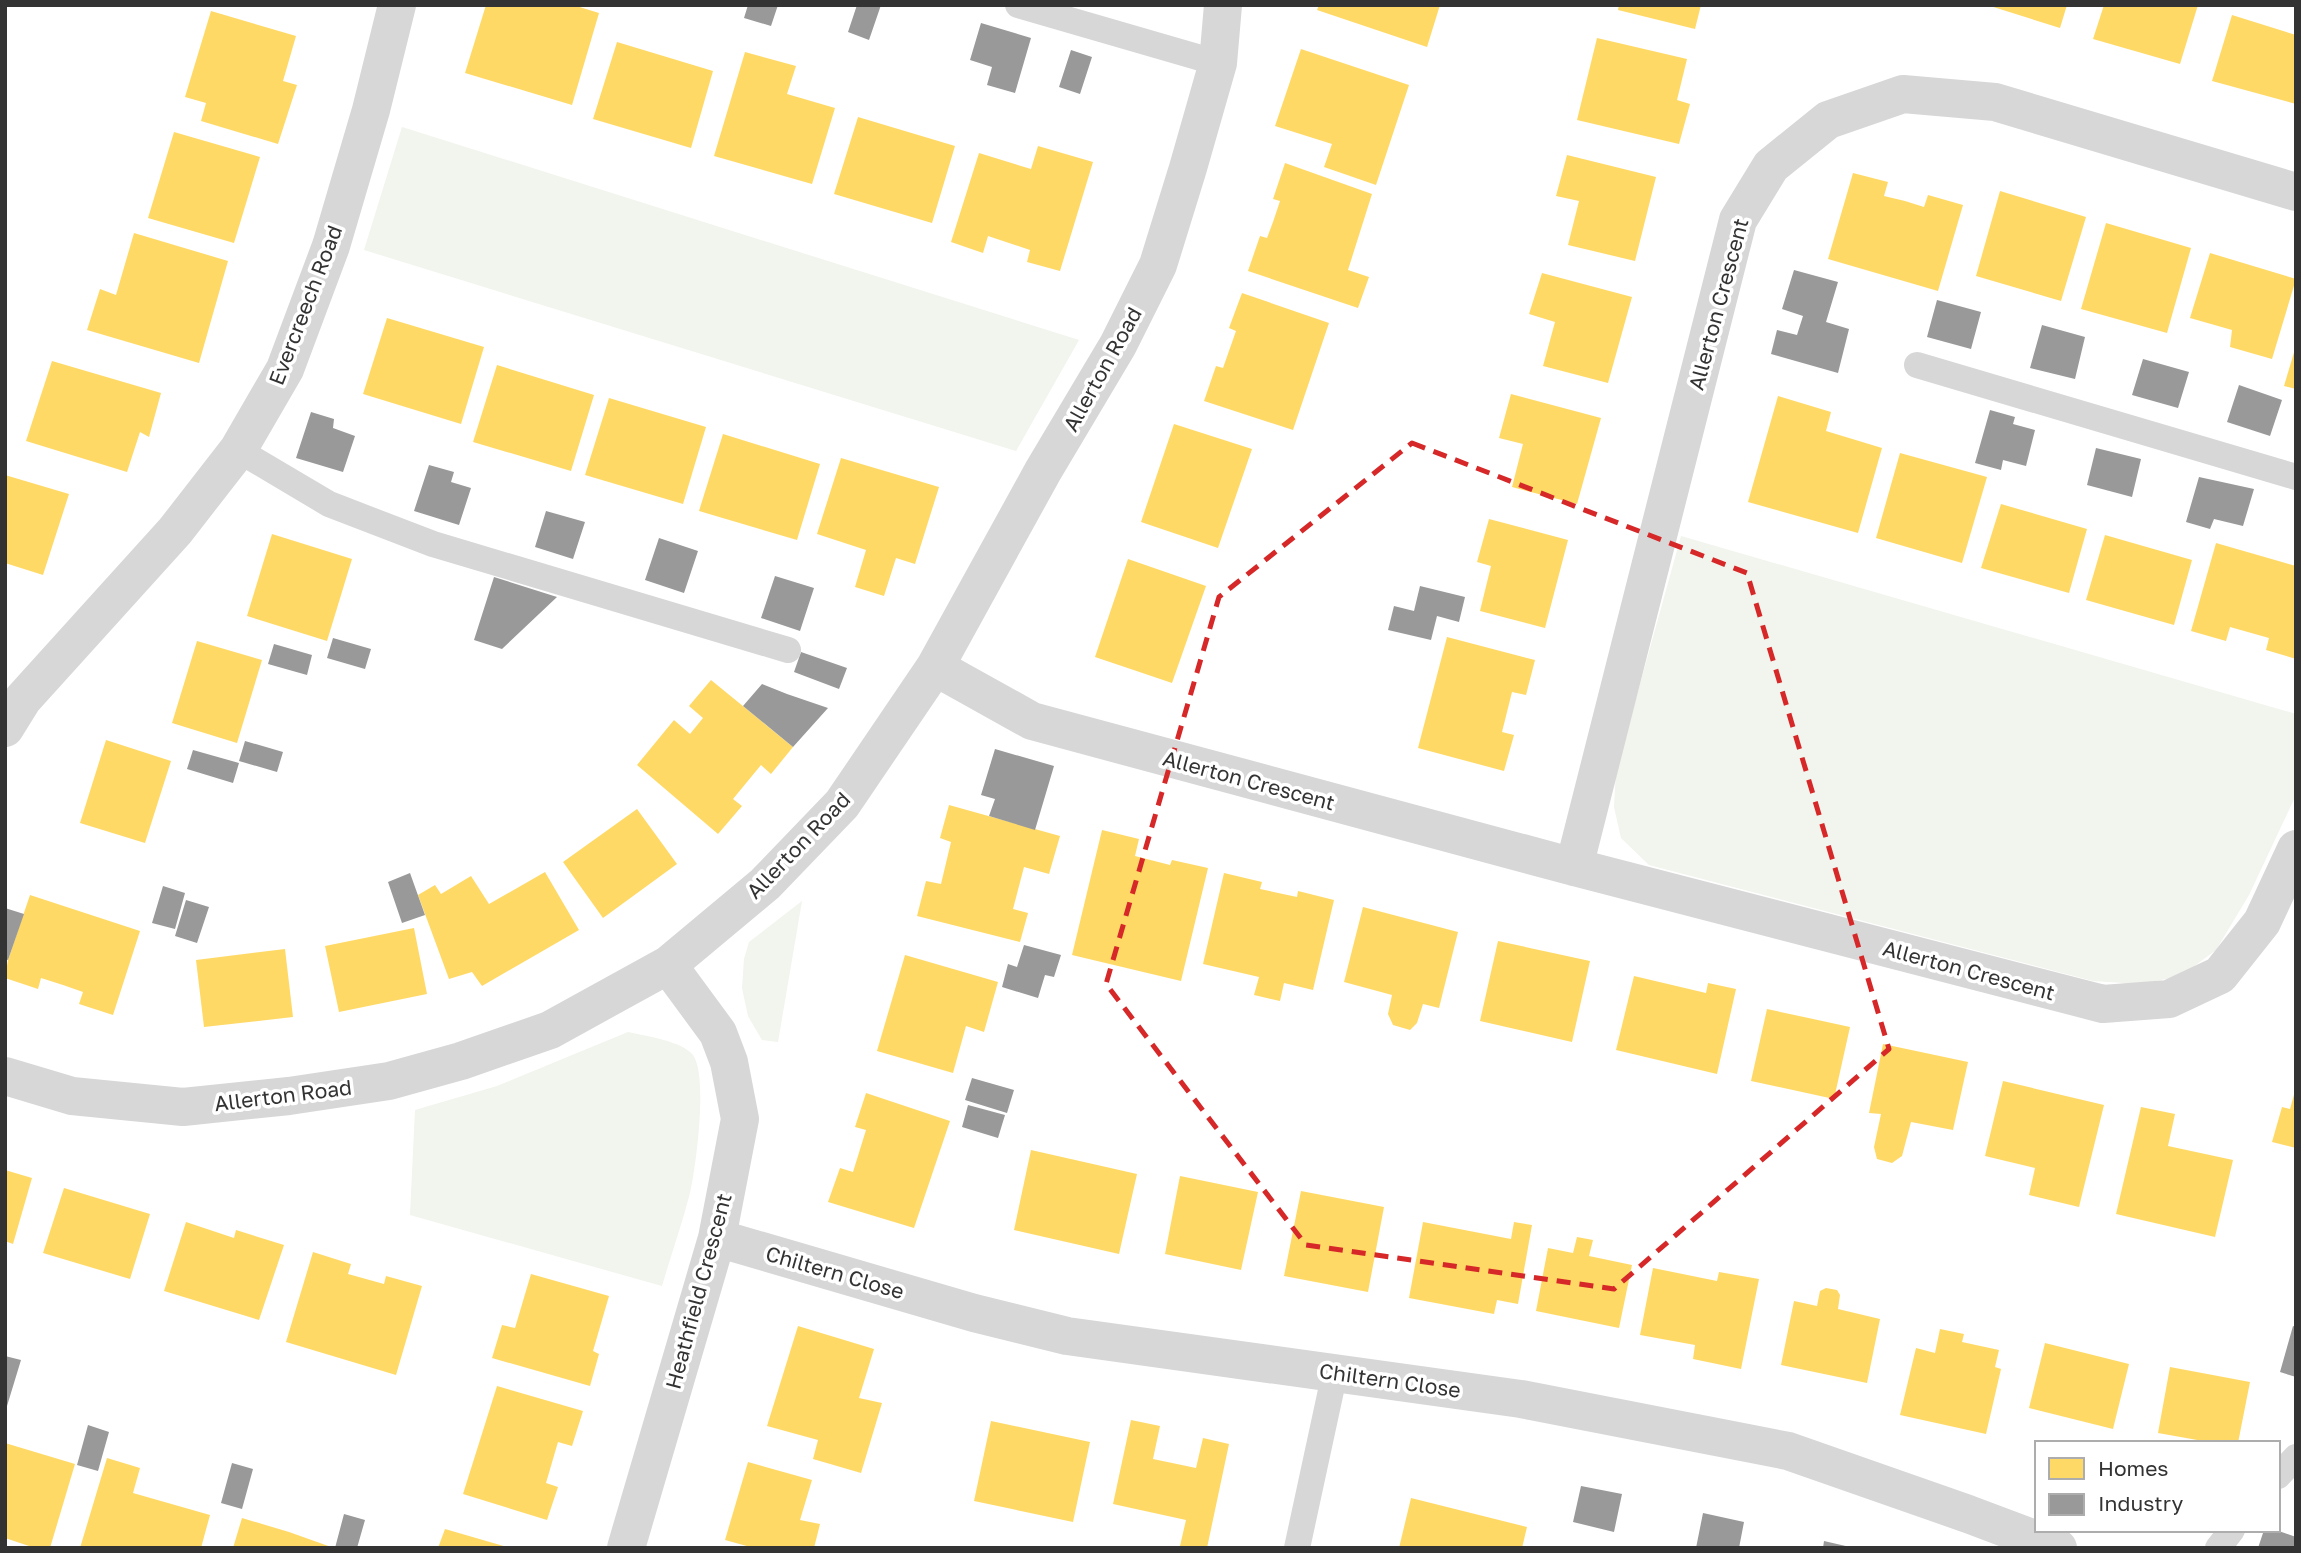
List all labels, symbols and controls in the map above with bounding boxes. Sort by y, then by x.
street label: Allerton Crescent [1683,215,1753,393]
street label: Evercreech Road [263,221,347,389]
street label: Allerton Road [1057,302,1147,436]
street label: Allerton Crescent [1160,745,1338,815]
street label: Allerton Road [741,786,855,904]
street label: Allerton Crescent [1880,935,2058,1005]
street label: Allerton Road [213,1074,353,1116]
street label: Heathfield Crescent [659,1190,737,1392]
street label: Chiltern Close [763,1240,907,1304]
street label: Chiltern Close [1318,1357,1462,1403]
legend [2035,1441,2280,1532]
text: Homes [2098,1455,2168,1481]
text: Industry [2098,1490,2183,1516]

